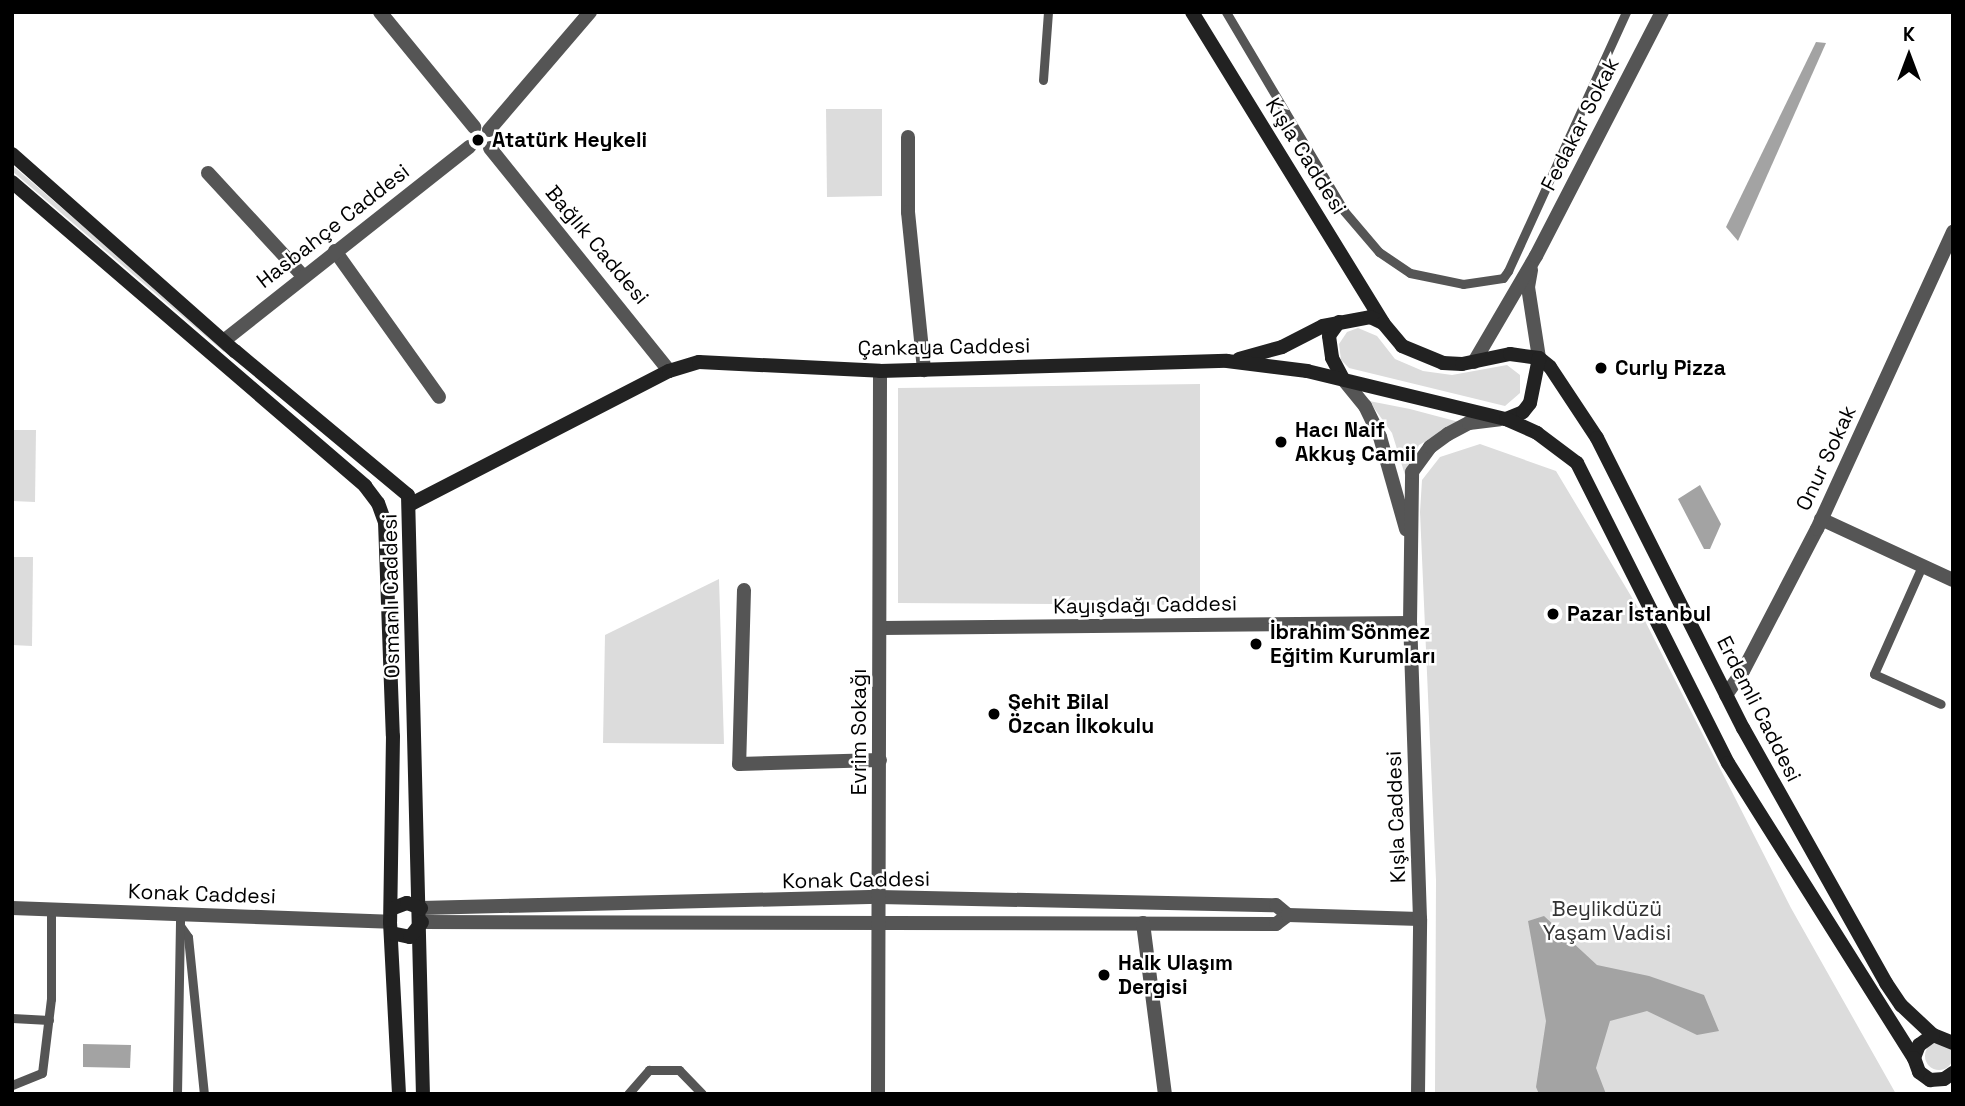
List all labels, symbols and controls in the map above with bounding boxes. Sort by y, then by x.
north arrow [1874,21,1944,91]
text: K [1903,22,1915,47]
street label: Fedakar Sokak [1536,53,1624,195]
street label: Kışla Caddesi [1260,93,1352,219]
place label: Atatürk Heykeli [492,127,647,153]
marker: Atatürk Heykeli [470,132,486,148]
street label: Hasbahçe Caddesi [252,159,414,293]
street label: Bağlık Caddesi [540,181,654,309]
street label: Çankaya Caddesi [857,333,1031,361]
place label: Curly Pizza [1615,355,1726,381]
marker: Curly Pizza [1593,360,1609,376]
street label: Onur Sokak [1791,401,1861,515]
place label: Hacı Naif Akkuş Camii [1295,417,1416,467]
marker: Hacı Naif Akkuş Camii [1273,434,1289,450]
street label: Osmanlı Caddesi [377,513,405,679]
street label: Kayışdağı Caddesi [1053,591,1237,619]
place label: Pazar İstanbul [1567,601,1711,627]
marker: Pazar İstanbul [1545,606,1561,622]
place label: İbrahim Sönmez Eğitim Kurumları [1270,619,1436,669]
street label: Erdemli Caddesi [1711,632,1807,786]
marker: İbrahim Sönmez Eğitim Kurumları [1248,636,1264,652]
street label: Evrim Sokağı [846,669,872,795]
place label: Şehit Bilal Özcan İlkokulu [1008,689,1154,739]
marker: Şehit Bilal Özcan İlkokulu [986,706,1002,722]
street label: Kışla Caddesi [1381,750,1411,884]
street label: Konak Caddesi [782,866,930,894]
street label: Konak Caddesi [128,879,276,909]
park label: Beylikdüzü Yaşam Vadisi [1543,896,1671,946]
place label: Halk Ulaşım Dergisi [1118,950,1233,1000]
marker: Halk Ulaşım Dergisi [1096,967,1112,983]

